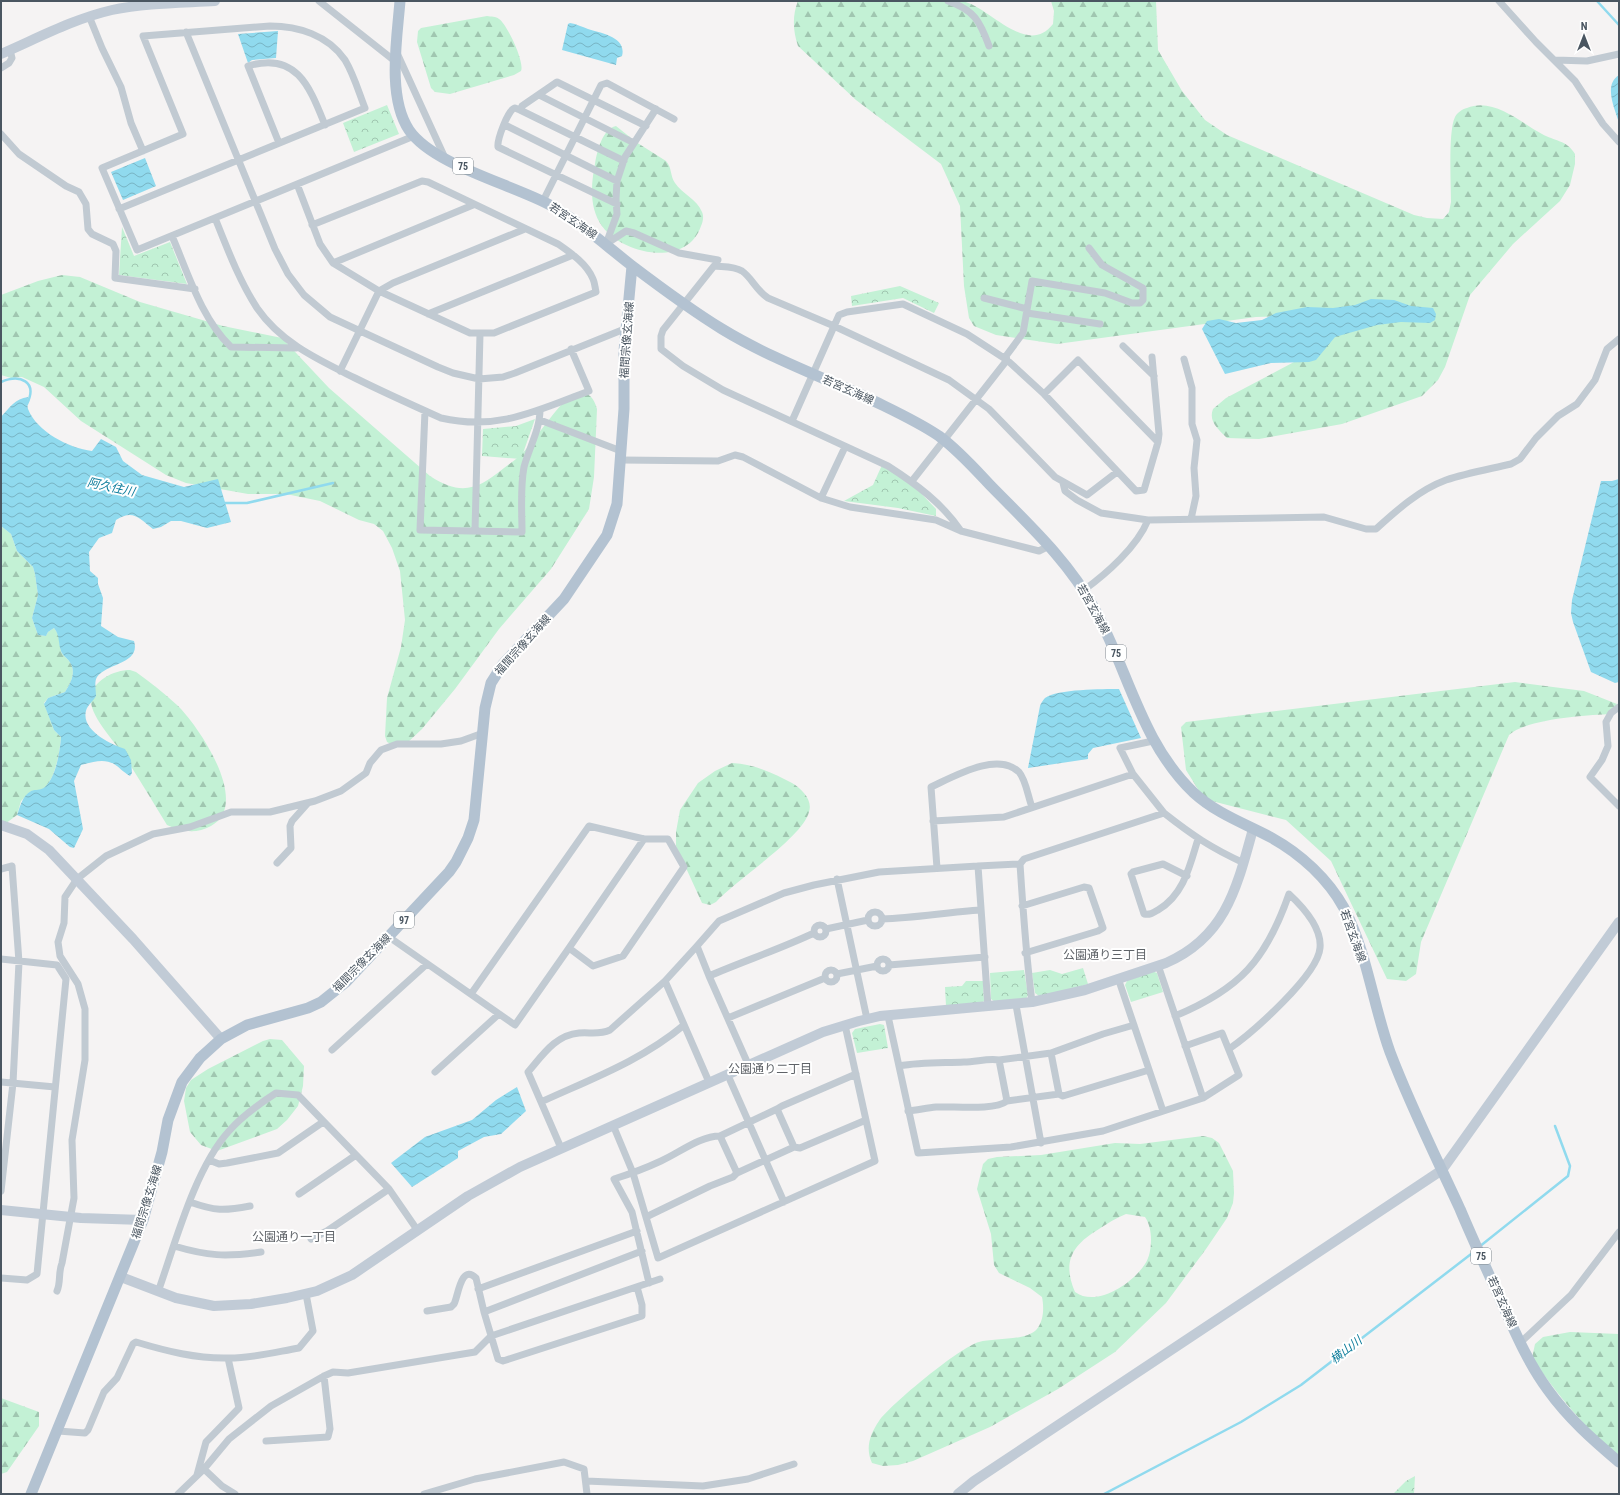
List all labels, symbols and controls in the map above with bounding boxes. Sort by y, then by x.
north arrow [1564,16,1604,56]
text: N [1581,20,1588,33]
road number: 75 [453,158,473,174]
street label: 若宮玄海線 [547,200,599,242]
street label: 福間宗像玄海線 [618,301,636,379]
street label: 若宮玄海線 [820,373,876,407]
water label: 阿久住川 [86,475,138,499]
street label: 若宮玄海線 [1074,582,1112,636]
street label: 福間宗像玄海線 [492,612,554,678]
road number: 75 [1106,645,1126,661]
street label: 若宮玄海線 [1337,908,1369,964]
road number: 97 [394,912,414,928]
street label: 福間宗像玄海線 [330,931,394,995]
district label: 公園通り三丁目 [1063,948,1147,962]
district label: 公園通り二丁目 [728,1062,812,1076]
street label: 福間宗像玄海線 [130,1163,164,1241]
district label: 公園通り一丁目 [252,1230,336,1244]
road number: 75 [1471,1248,1491,1264]
street label: 若宮玄海線 [1485,1274,1519,1330]
water label: 横山川 [1328,1332,1366,1367]

